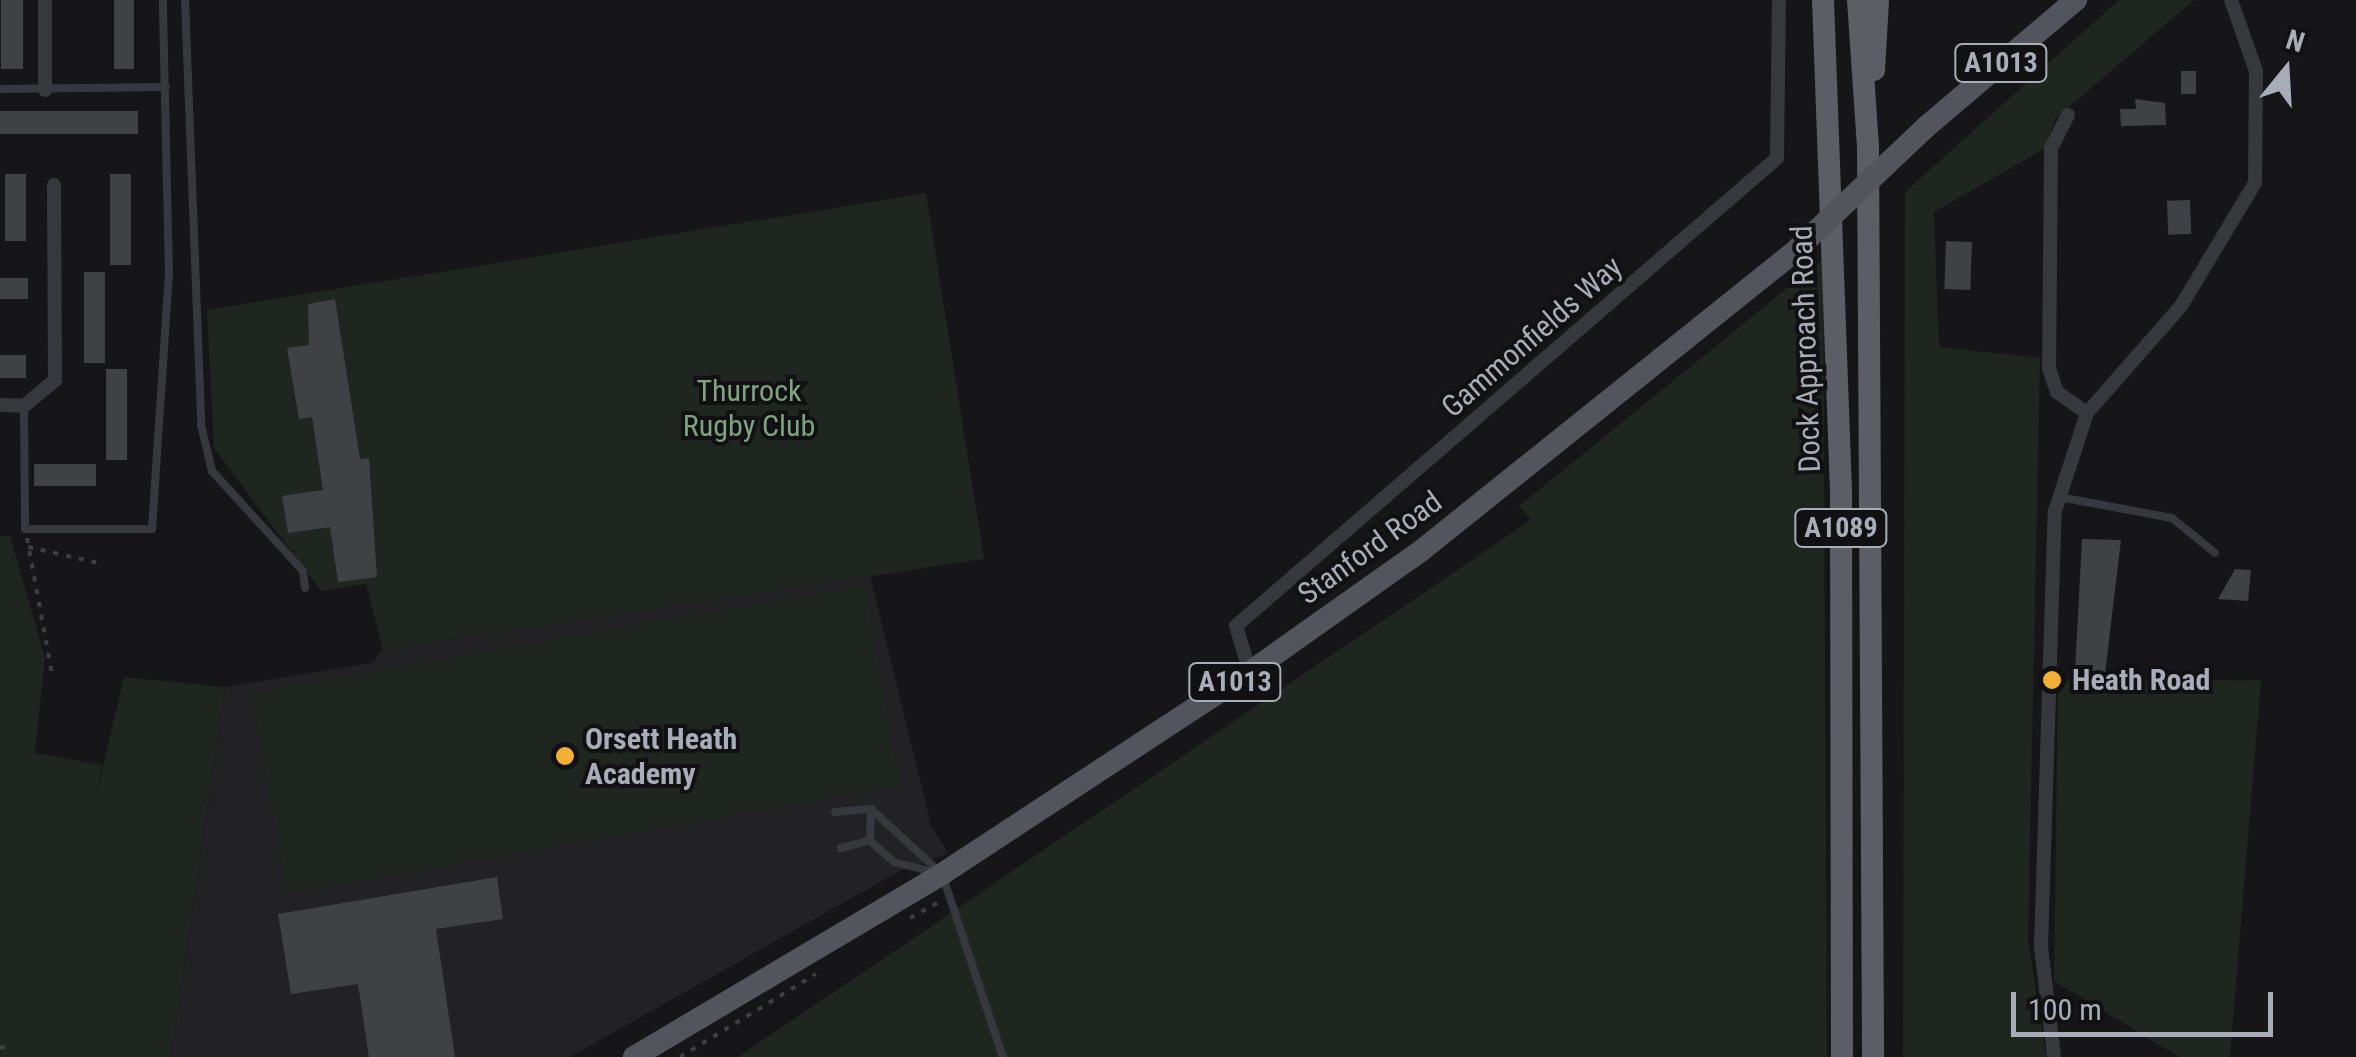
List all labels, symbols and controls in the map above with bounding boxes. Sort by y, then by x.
north arrow [2236,20,2336,120]
text: N [2282,23,2309,59]
road number: A1013 [1954,40,2048,86]
street label: Dock Approach Road [1784,225,1828,473]
street label: Gammonfields Way [1435,249,1629,425]
park label: Thurrock Rugby Club [683,373,815,444]
street label: Stanford Road [1291,484,1449,612]
road number: A1089 [1794,505,1888,551]
road number: A1013 [1188,659,1282,705]
place label: Heath Road [2072,662,2210,698]
marker: Heath Road [2041,669,2063,691]
place label: Orsett Heath Academy [585,721,737,792]
marker: Orsett Heath Academy [554,745,576,767]
scale bar [2016,972,2278,1034]
text: 100 m [2028,992,2102,1027]

